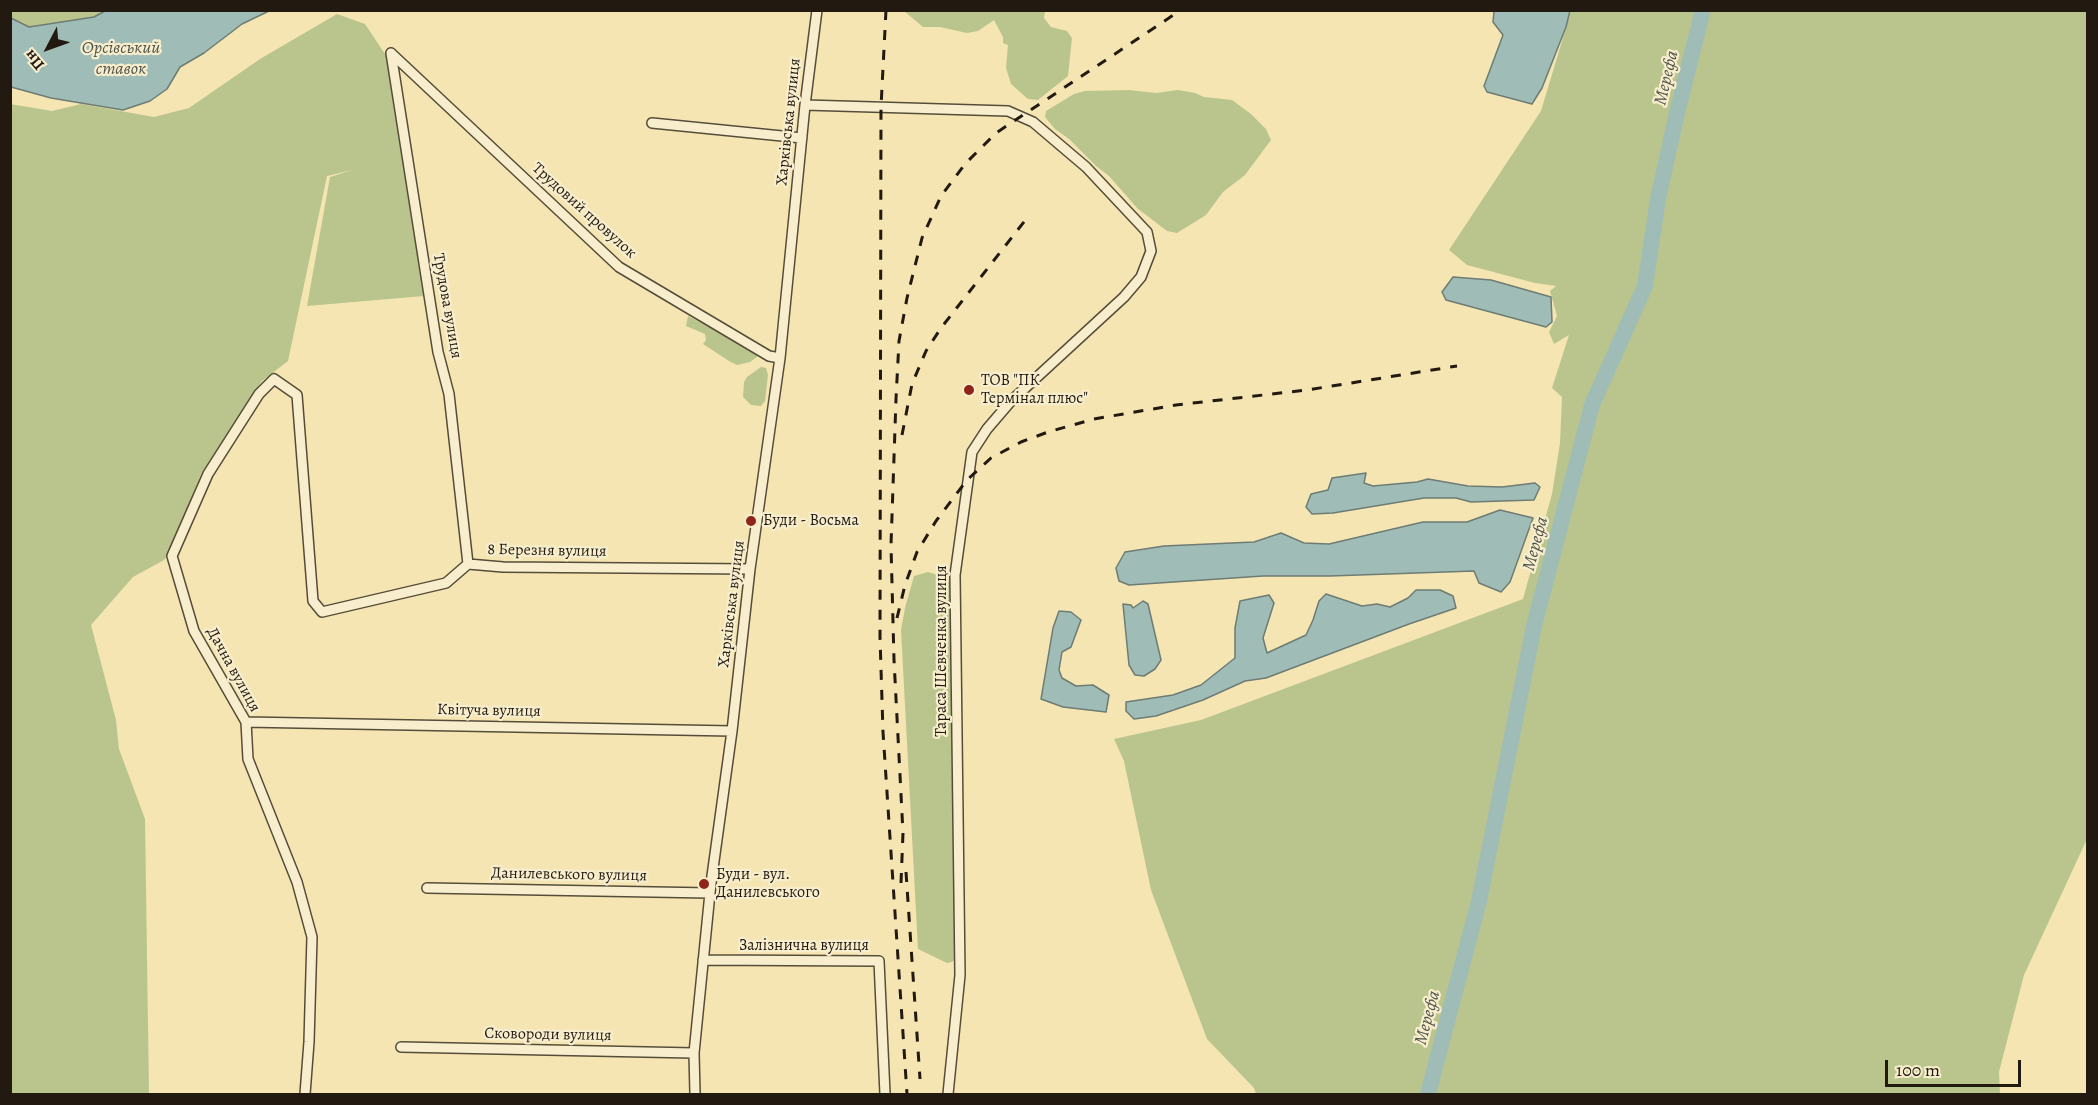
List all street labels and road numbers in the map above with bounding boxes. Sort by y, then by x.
street label: Харківська вулиця [773,57,805,187]
street label: Трудовий провулок [528,159,640,263]
street label: Трудова вулиця [428,252,466,360]
street label: Харківська вулиця [715,539,749,669]
street label: 8 Березня вулиця [487,540,607,562]
street label: Тараса Шевченка вулиця [932,565,952,737]
street label: Дачна вулиця [202,624,264,716]
street label: Квітуча вулиця [437,700,541,722]
street label: Данилевського вулиця [491,864,647,886]
street label: Залізнична вулиця [739,936,869,956]
street label: Сковороди вулиця [484,1024,612,1046]

